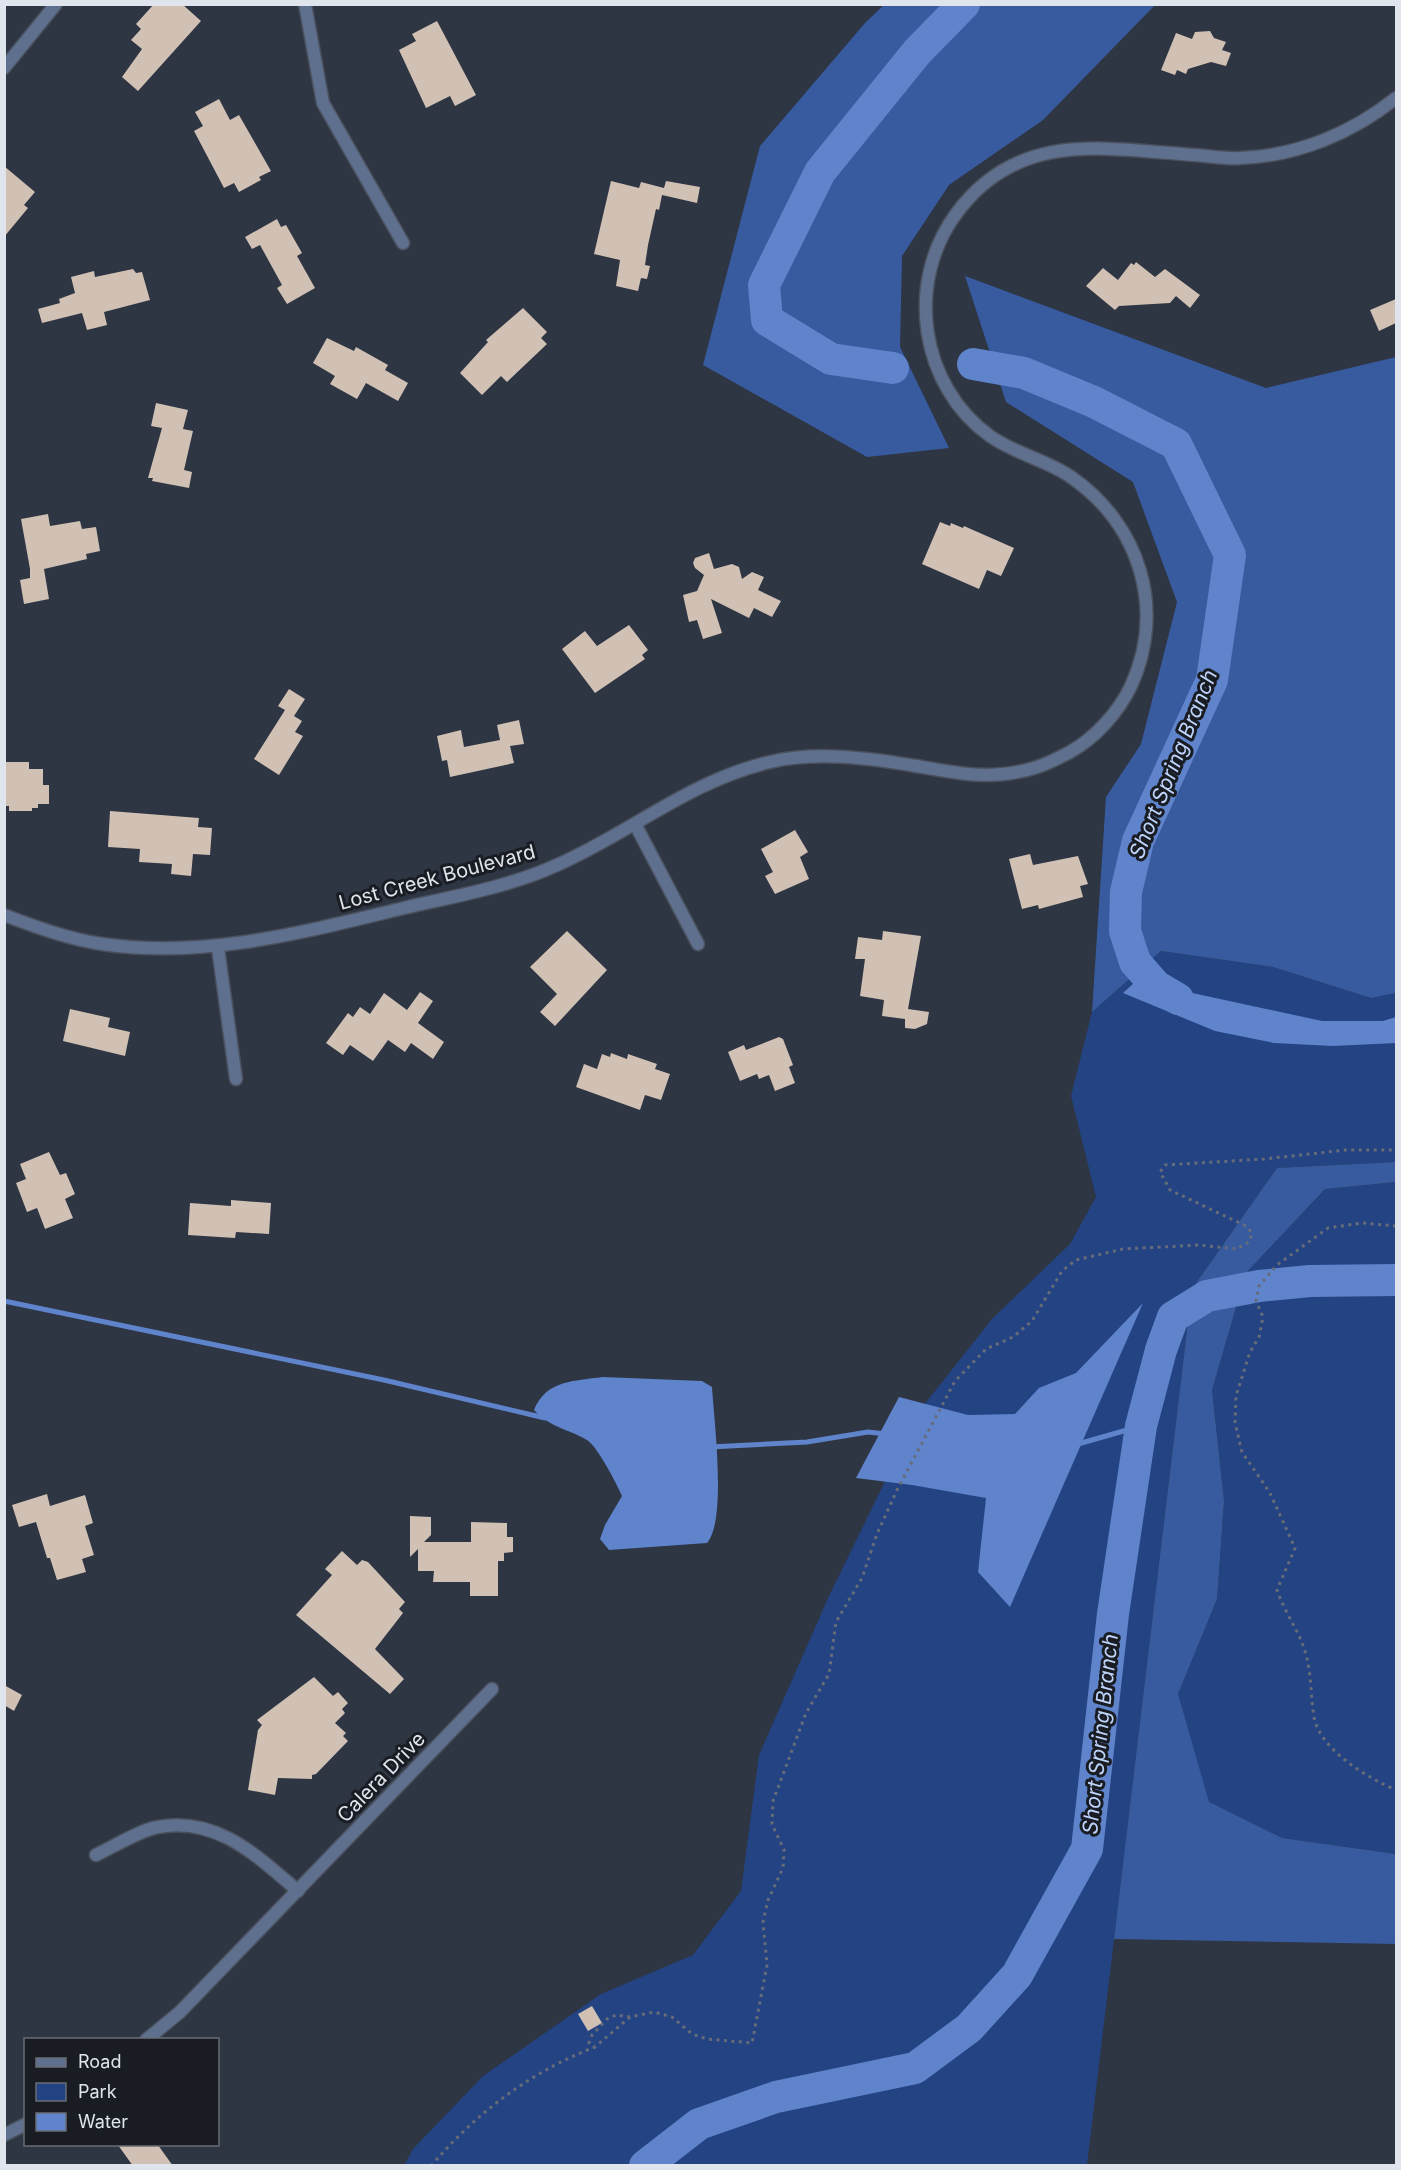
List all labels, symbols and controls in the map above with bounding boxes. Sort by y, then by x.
water label: Short Spring Branch [1124,666,1222,862]
street label: Lost Creek Boulevard [336,839,538,915]
water label: Short Spring Branch [1077,1633,1123,1835]
street label: Calera Drive [332,1727,430,1827]
legend [24,2038,219,2146]
text: Road [78,2051,121,2072]
text: Park [78,2081,117,2102]
text: Water [78,2111,128,2132]

